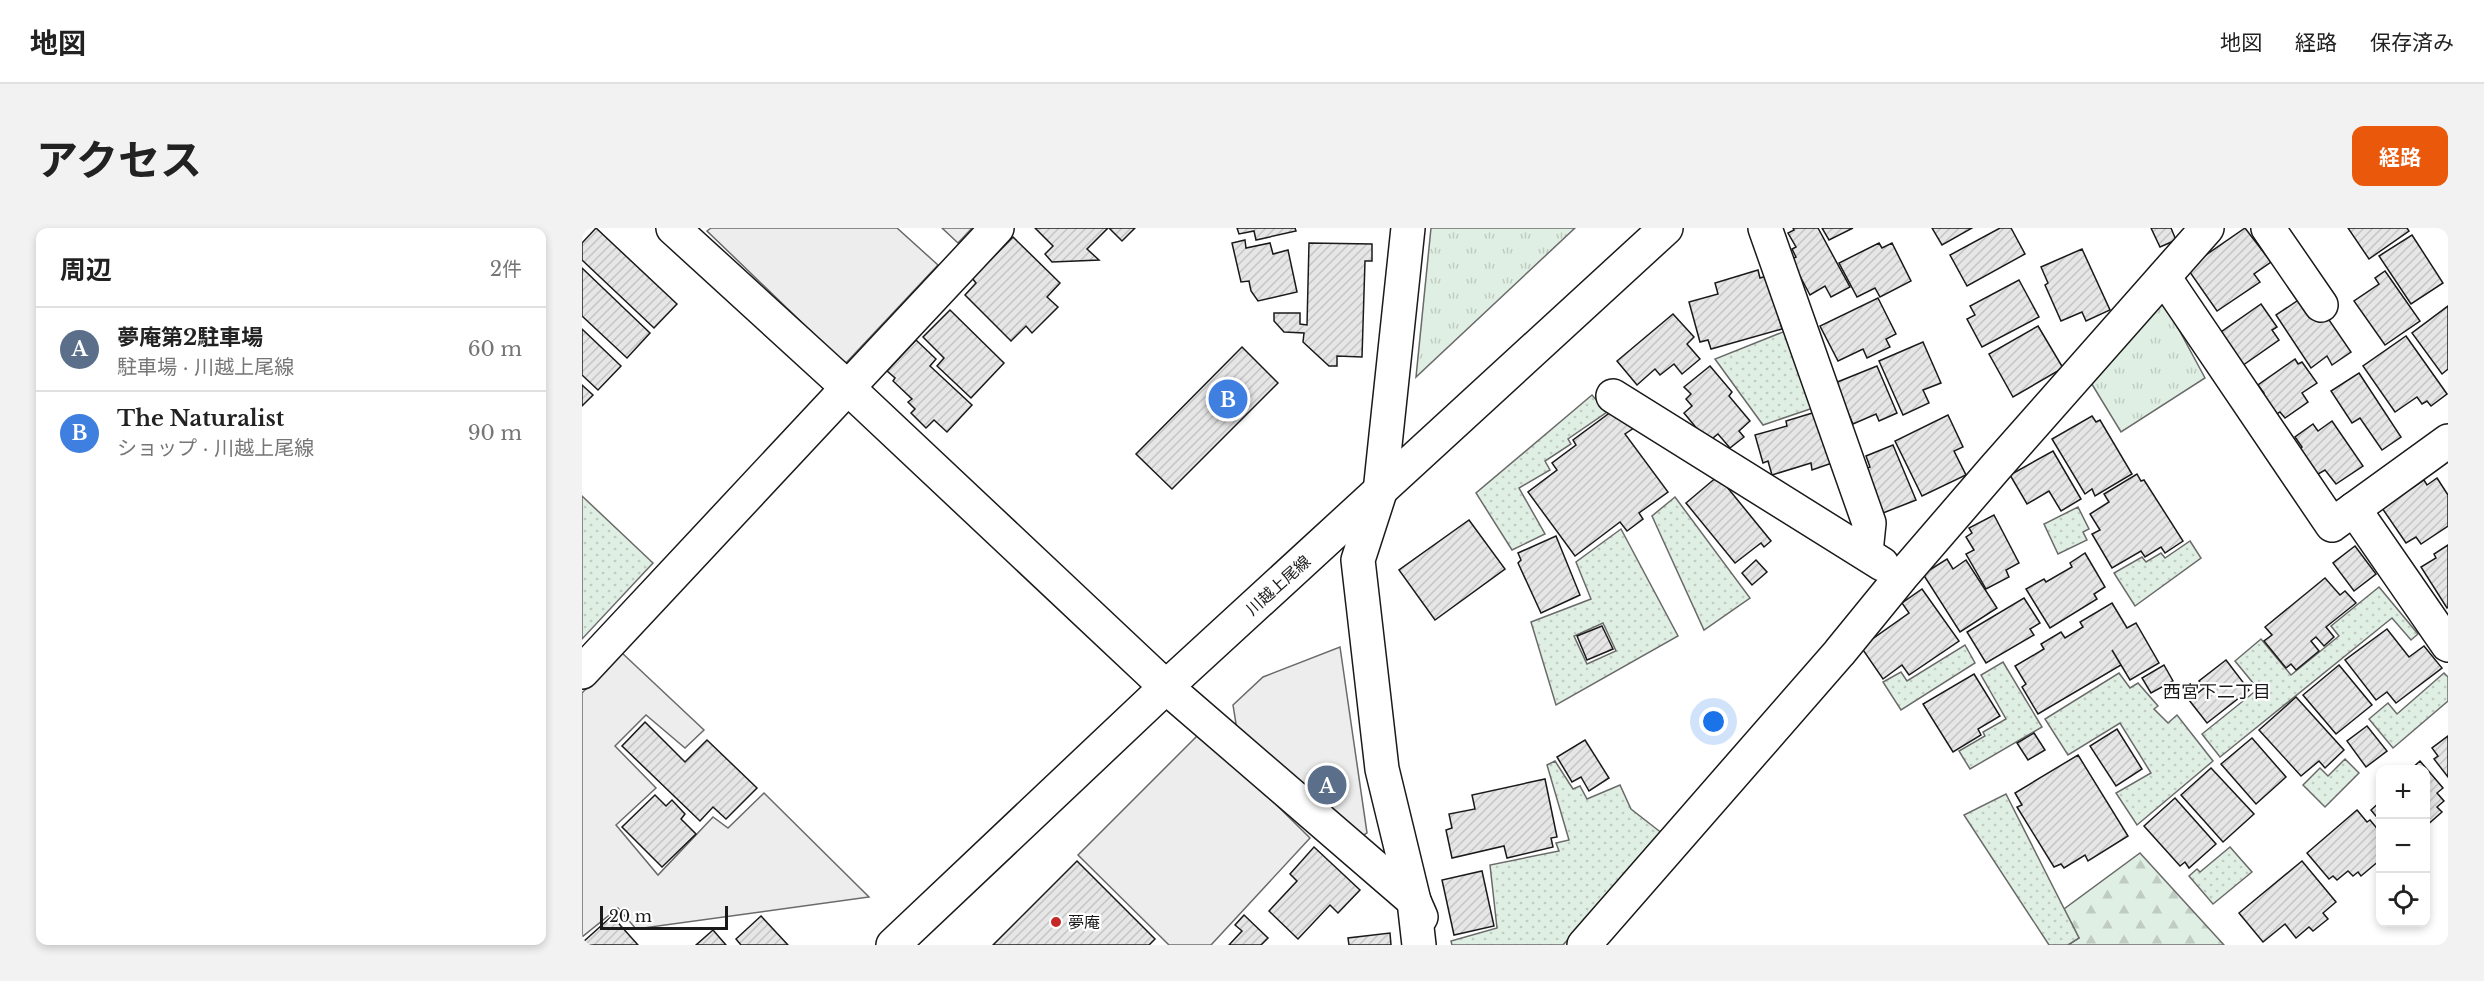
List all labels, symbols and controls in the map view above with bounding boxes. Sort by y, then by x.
text: 地図 [30,26,86,61]
text: 地図 [2220,30,2262,56]
text: 経路 [2295,30,2337,56]
text: 保存済み [2370,30,2454,56]
button: 経路 [2352,126,2448,186]
text: アクセス [36,134,202,186]
text: 周辺 [60,254,112,286]
text: 2件 [490,257,522,281]
text: 夢庵第2駐車場 [117,324,263,351]
text: A [71,337,88,361]
text: 60 m [468,337,522,361]
text: 駐車場 · 川越上尾線 [117,355,294,379]
pin: B [1208,376,1248,422]
text: The Naturalist [117,405,284,432]
text: B [72,421,87,445]
text: 90 m [468,421,522,445]
text: ショップ · 川越上尾線 [117,436,314,460]
street label: 川越上尾線 [1242,551,1314,619]
district label: 西宮下二丁目 [2163,681,2271,703]
your location [1699,707,1728,736]
pin: A [1308,762,1346,808]
map controls [2376,765,2430,927]
button: + [2376,765,2430,819]
button: − [2376,819,2430,873]
button: locate [2376,873,2430,927]
scale bar [600,903,728,930]
text: 20 m [609,906,652,926]
place label: 夢庵 [1068,912,1100,932]
marker: 夢庵 [1049,915,1063,929]

